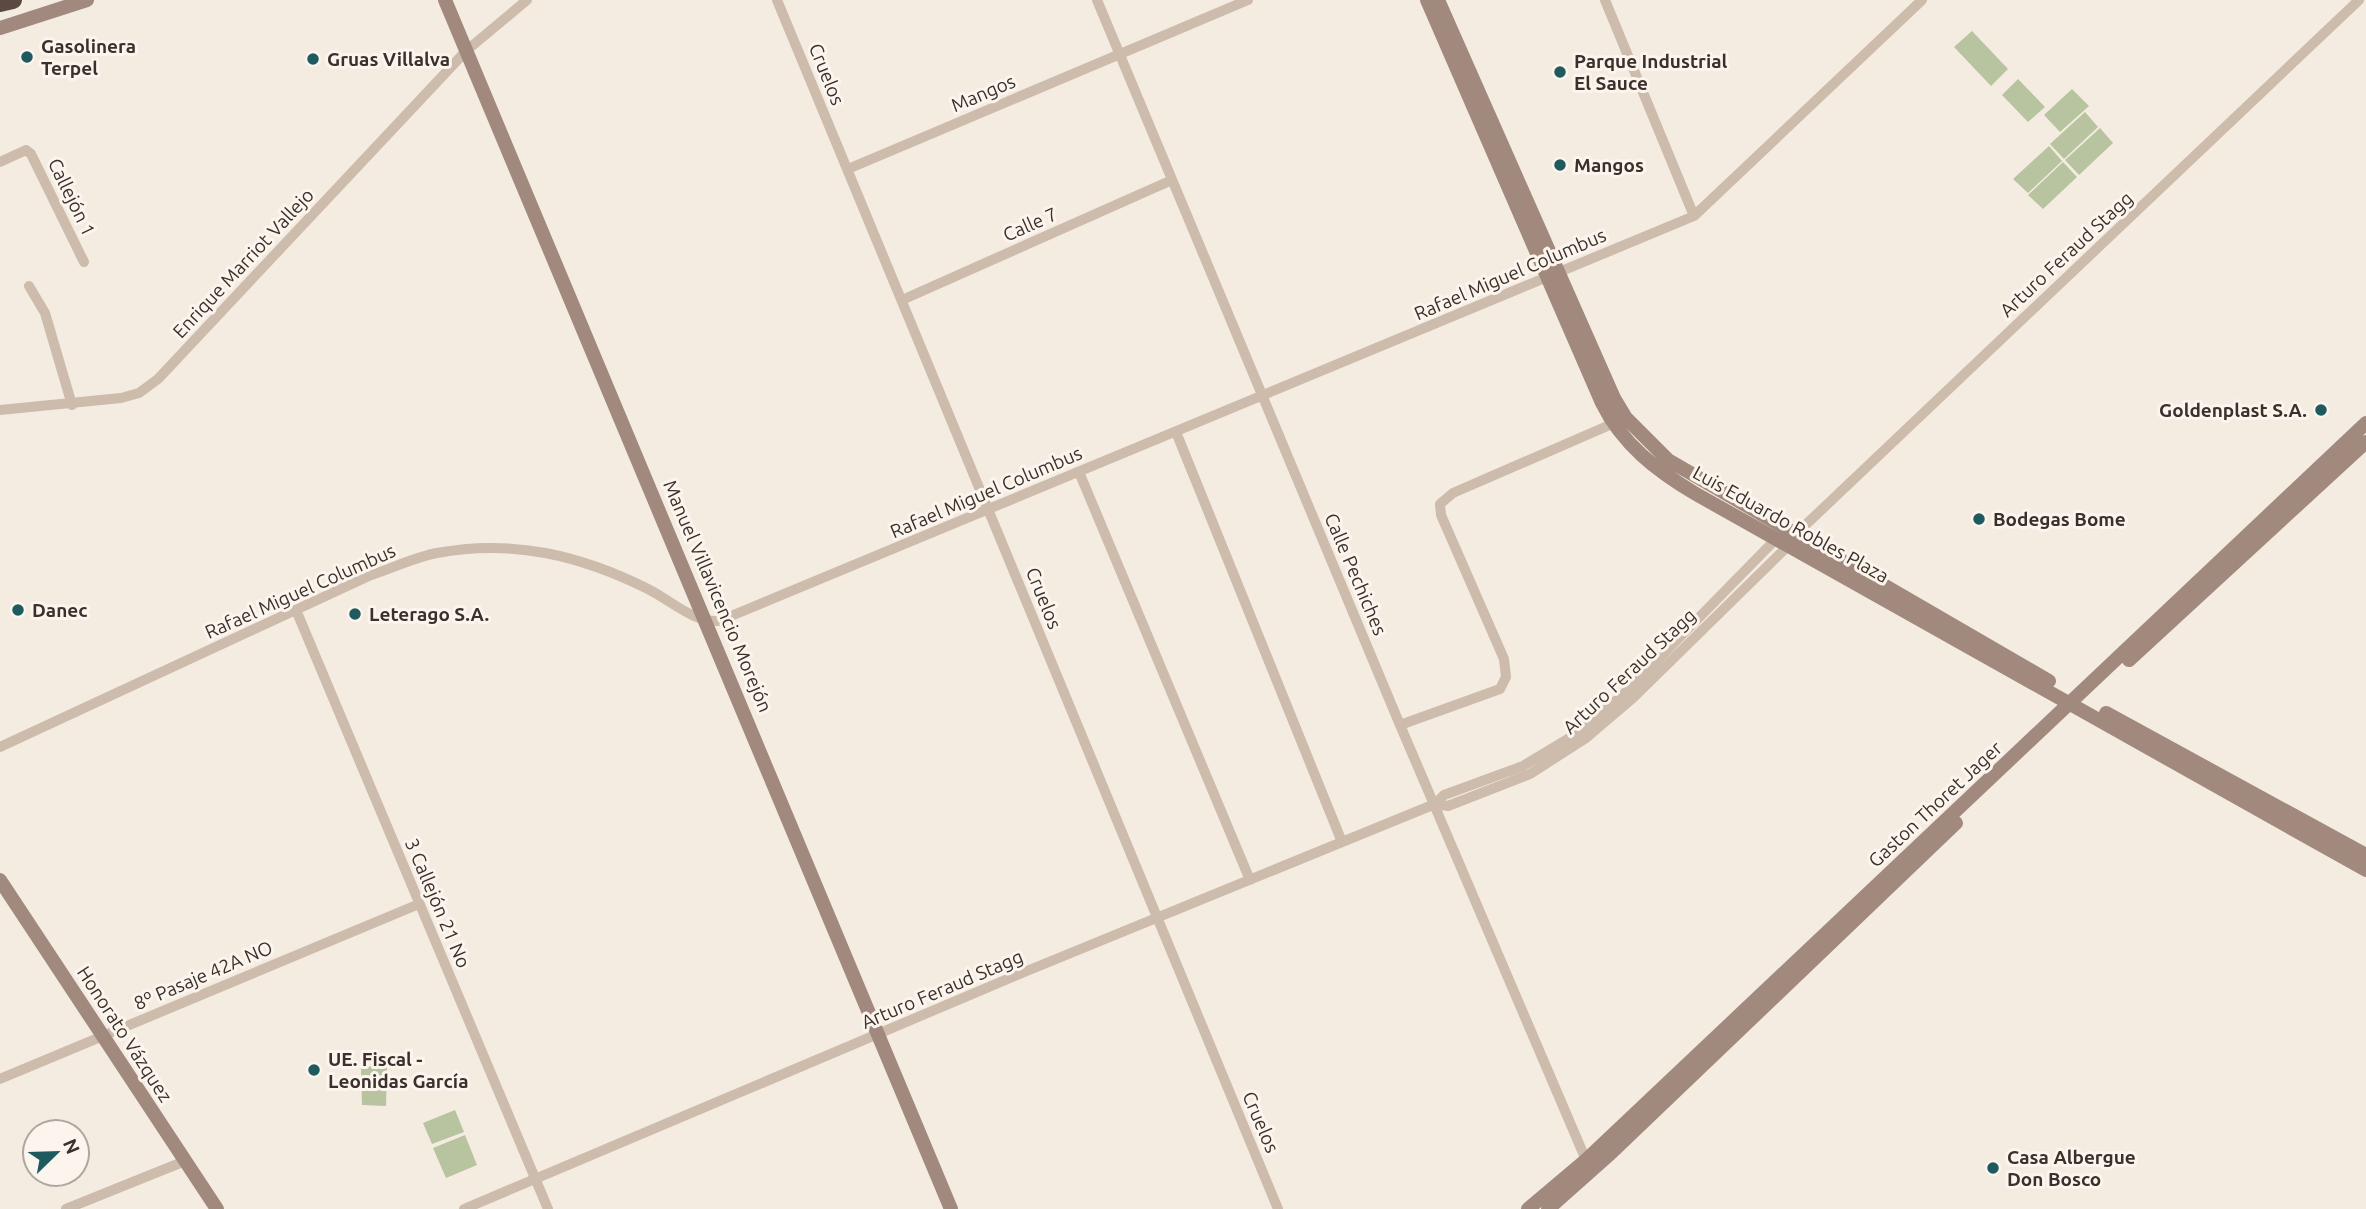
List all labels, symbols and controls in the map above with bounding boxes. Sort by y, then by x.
place label: Gasolinera Terpel [41,35,136,79]
street label: Cruelos [805,40,849,108]
place label: Gruas Villalva [327,48,450,70]
marker: Gasolinera Terpel [19,49,35,65]
place label: Parque Industrial El Sauce [1574,50,1728,94]
marker: Gruas Villalva [305,51,321,67]
marker: Parque Industrial El Sauce [1552,64,1568,80]
street label: Mangos [948,70,1018,116]
place label: Mangos [1574,154,1644,176]
street label: Callejón 1 [44,155,100,239]
marker: Mangos [1552,157,1568,173]
street label: Enrique Marriot Vallejo [168,184,318,342]
street label: Arturo Feraud Stagg [1995,187,2137,321]
street label: Calle 7 [1000,202,1060,246]
street label: Rafael Miguel Columbus [1411,224,1609,324]
place label: Goldenplast S.A. [2159,399,2307,421]
marker: Goldenplast S.A. [2313,402,2329,418]
street label: Rafael Miguel Columbus [887,442,1085,542]
street label: Luis Eduardo Robles Plaza [1689,461,1893,587]
street label: Manuel Villavicencio Morejón [659,477,777,715]
place label: Bodegas Bome [1993,508,2126,530]
street label: Calle Pechiches [1320,510,1392,638]
marker: Bodegas Bome [1971,511,1987,527]
street label: Rafael Miguel Columbus [201,539,399,643]
street label: Cruelos [1022,564,1066,632]
place label: Danec [32,599,88,621]
marker: Danec [10,602,26,618]
place label: Leterago S.A. [369,603,489,625]
street label: Arturo Feraud Stagg [1558,604,1700,738]
marker: Leterago S.A. [347,606,363,622]
street label: Gaston Thoret Jager [1864,737,2006,871]
street label: 3 Callejón 21 No [401,835,475,971]
street label: 8º Pasaje 42A NO [130,936,276,1014]
street label: Arturo Feraud Stagg [858,945,1026,1033]
street label: Honorato Vázquez [73,962,177,1106]
place label: UE. Fiscal - Leonidas García [328,1048,468,1092]
marker: UE. Fiscal - Leonidas García [306,1062,322,1078]
street label: Cruelos [1238,1088,1284,1156]
north arrow [21,1118,91,1188]
text: N [59,1136,85,1157]
place label: Casa Albergue Don Bosco [2007,1146,2136,1190]
marker: Casa Albergue Don Bosco [1985,1160,2001,1176]

